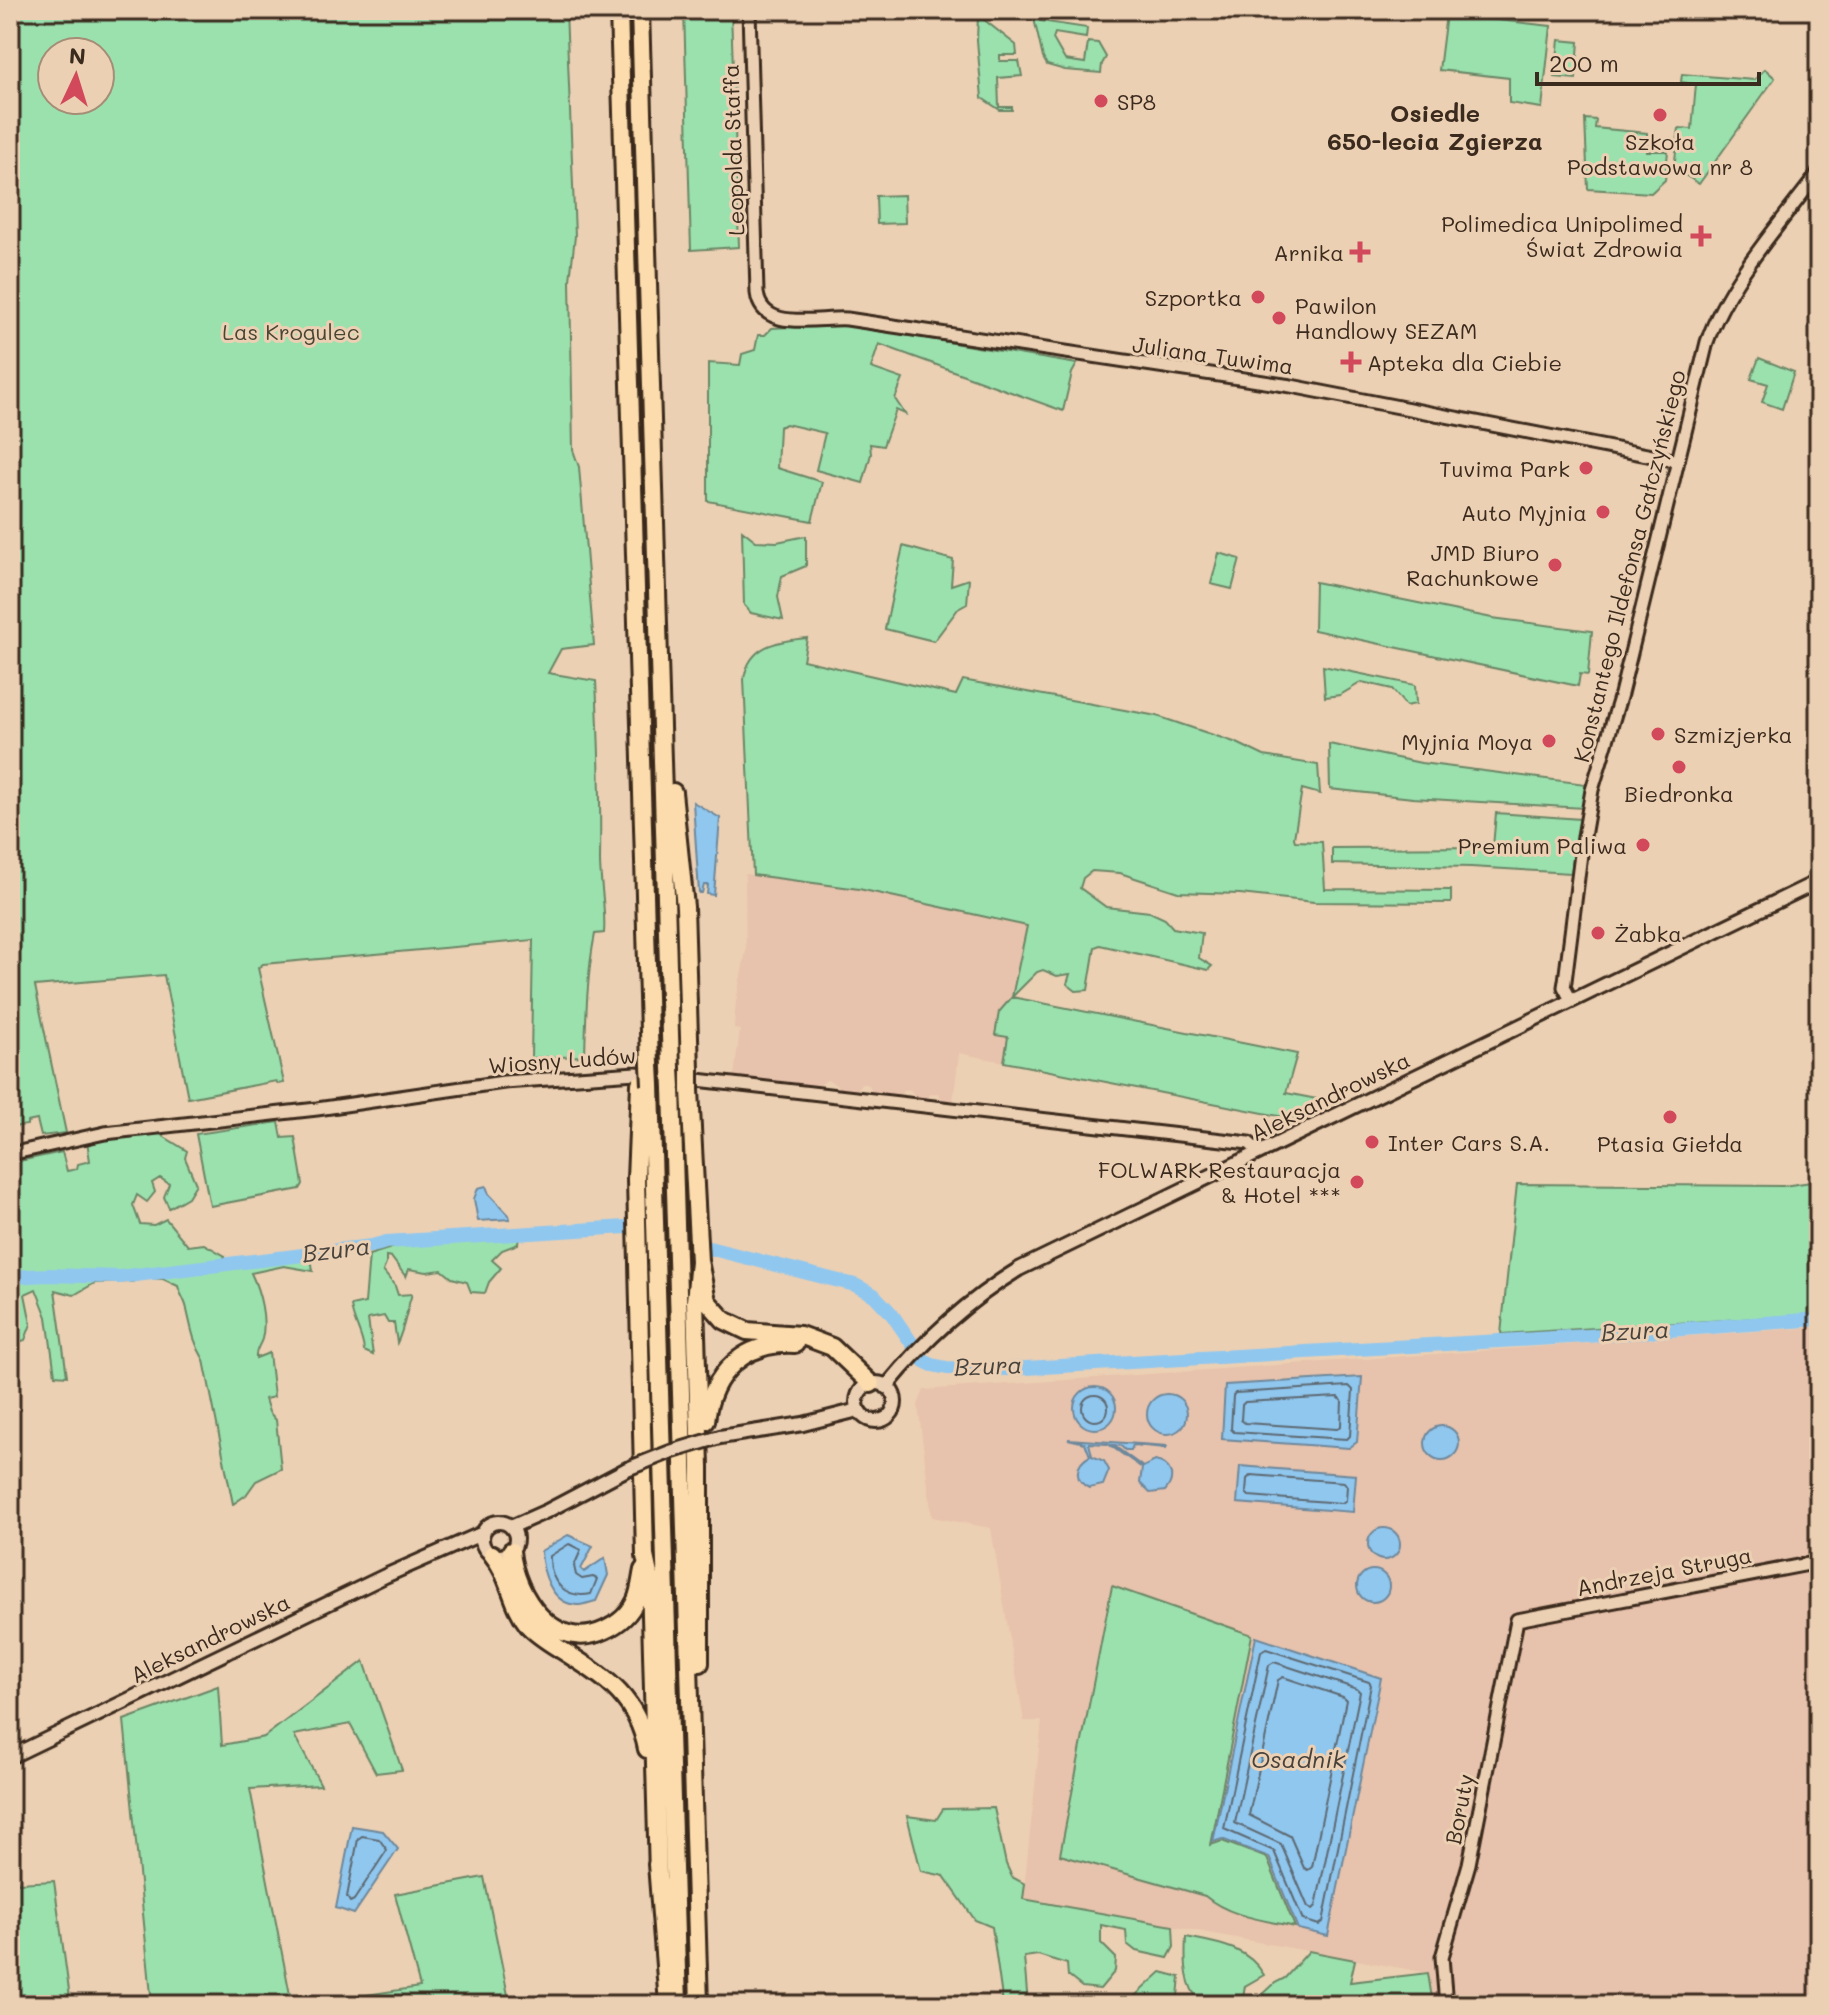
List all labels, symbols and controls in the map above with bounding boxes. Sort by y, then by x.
north arrow [36,36,116,116]
scale bar [1537,36,1759,86]
text: N [68,41,87,71]
text: 200 m [1549,47,1619,78]
street label: Leopolda Staffa [716,64,750,236]
place label: SP8 [1117,87,1156,116]
marker: SP8 [1092,92,1110,110]
district label: Osiedle 650-lecia Zgierza [1327,97,1543,156]
marker: Szkoła Podstawowa nr 8 [1651,106,1669,124]
place label: Szkoła Podstawowa nr 8 [1567,127,1753,181]
place label: Polimedica Unipolimed Świat Zdrowia [1441,209,1683,263]
marker: Polimedica Unipolimed Świat Zdrowia [1690,225,1712,247]
place label: Arnika [1273,238,1344,267]
marker: Arnika [1351,243,1369,261]
place label: Szportka [1145,283,1242,312]
marker: Szportka [1249,288,1267,306]
place label: Pawilon Handlowy SEZAM [1295,291,1477,345]
marker: Pawilon Handlowy SEZAM [1270,309,1288,327]
park label: Las Krogulec [222,317,360,346]
street label: Juliana Tuwima [1131,329,1295,381]
place label: Apteka dla Ciebie [1367,348,1562,377]
marker: Apteka dla Ciebie [1342,353,1360,371]
street label: Konstantego Ildefonsa Gałczyńskiego [1566,367,1692,765]
place label: Tuvima Park [1439,454,1570,483]
marker: Tuvima Park [1577,459,1595,477]
place label: Auto Myjnia [1461,498,1587,527]
marker: Auto Myjnia [1594,503,1612,521]
place label: JMD Biuro Rachunkowe [1406,538,1539,592]
marker: JMD Biuro Rachunkowe [1546,556,1564,574]
place label: Szmizjerka [1674,720,1793,749]
marker: Szmizjerka [1649,725,1667,743]
place label: Myjnia Moya [1401,727,1533,756]
marker: Myjnia Moya [1540,732,1558,750]
marker: Biedronka [1670,758,1688,776]
place label: Biedronka [1624,779,1734,808]
place label: Premium Paliwa [1458,831,1627,860]
marker: Premium Paliwa [1634,836,1652,854]
place label: Żabka [1614,919,1682,948]
marker: Żabka [1589,924,1607,942]
street label: Wiosny Ludów [487,1040,637,1080]
street label: Aleksandrowska [1246,1045,1414,1147]
marker: Ptasia Giełda [1661,1108,1679,1126]
place label: Inter Cars S.A. [1388,1128,1550,1157]
place label: Ptasia Giełda [1597,1129,1743,1158]
marker: Inter Cars S.A. [1363,1133,1381,1151]
place label: FOLWARK Restauracja & Hotel *** [1098,1155,1341,1209]
marker: FOLWARK Restauracja & Hotel *** [1348,1173,1366,1191]
water label: Bzura [300,1229,372,1269]
water label: Bzura [1600,1313,1670,1347]
water label: Bzura [953,1348,1023,1382]
street label: Andrzeja Struga [1574,1540,1754,1602]
street label: Aleksandrowska [126,1587,294,1689]
water label: Osadnik [1251,1743,1346,1774]
street label: Boruty [1438,1771,1480,1847]

